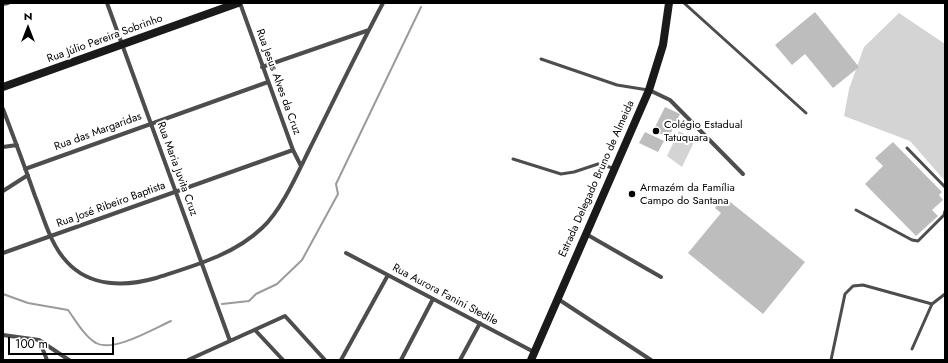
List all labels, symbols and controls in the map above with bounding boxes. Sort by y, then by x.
north arrow [8,8,48,48]
text: N [24,8,32,24]
street label: Rua Júlio Pereira Sobrinho [45,12,165,66]
street label: Rua Jesus Alves da Cruz [253,27,303,137]
street label: Estrada Delegado Bruno de Almeida [556,99,638,259]
street label: Rua das Margaridas [53,110,143,154]
place label: Colégio Estadual Tatuquara [664,118,742,144]
street label: Rua Maria Juvita Cruz [154,120,200,218]
marker: Colégio Estadual Tatuquara [651,126,661,136]
street label: Rua José Ribeiro Baptista [55,179,167,231]
place label: Armazém da Família Campo do Santana [640,181,735,207]
marker: Armazém da Família Campo do Santana [627,189,637,199]
street label: Rua Aurora Fanini Stedile [390,261,500,329]
scale bar [10,329,116,355]
text: 100 m [15,335,48,353]

